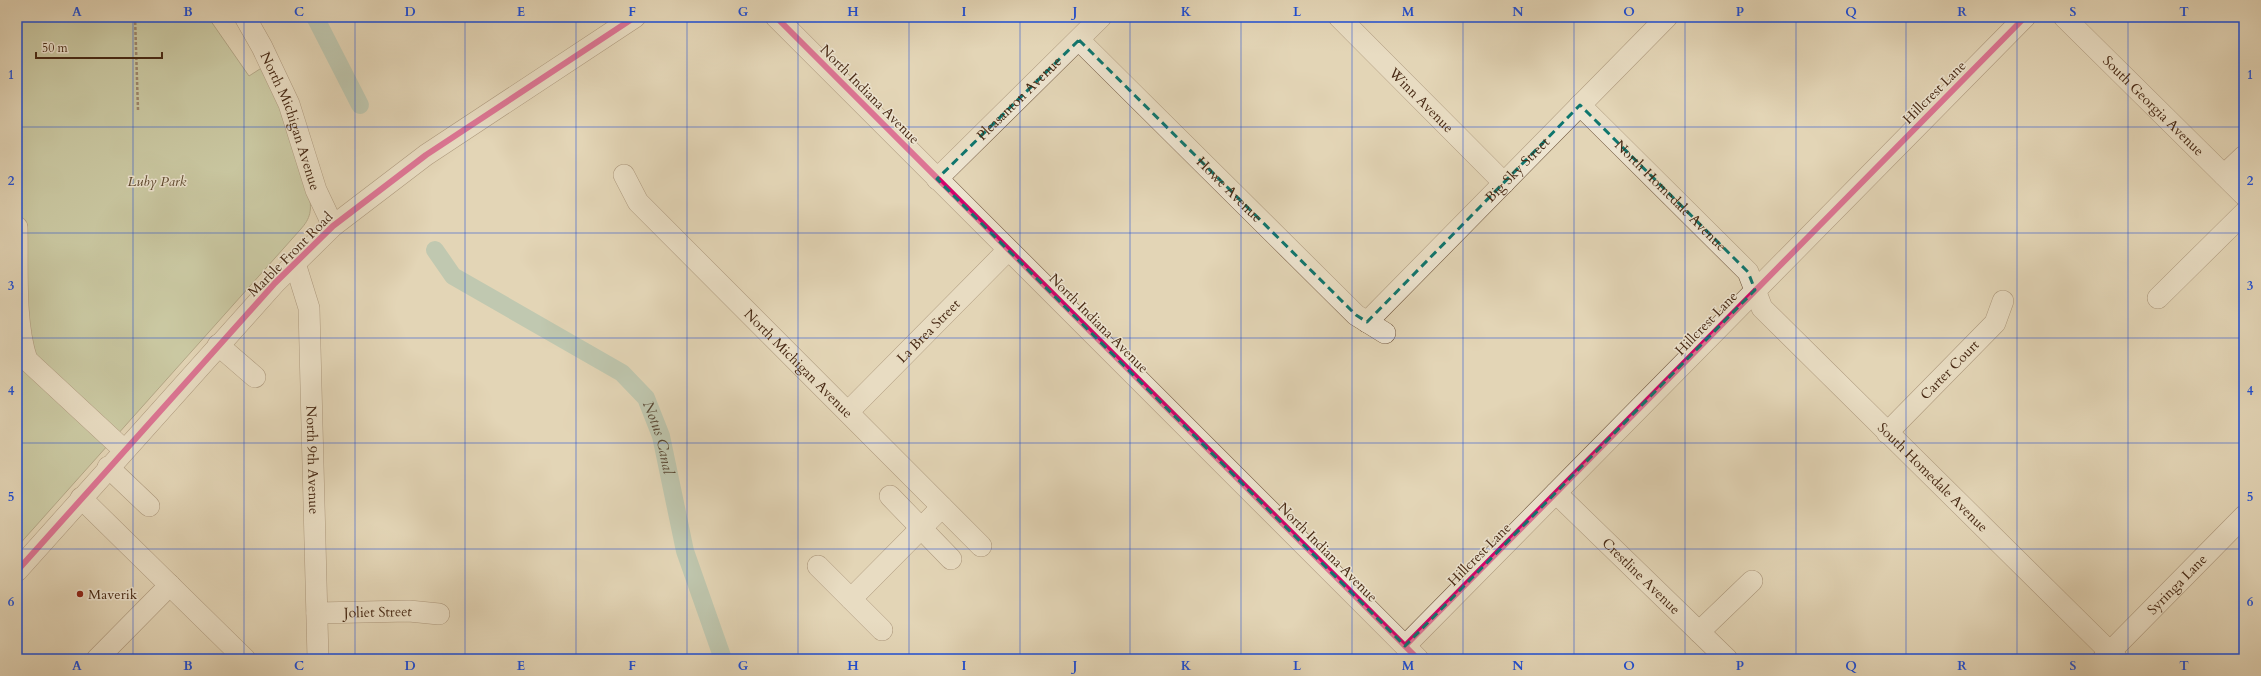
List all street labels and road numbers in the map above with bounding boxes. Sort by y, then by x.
street label: North Indiana Avenue [816,40,924,148]
street label: North Michigan Avenue [256,49,324,193]
street label: Pleasanton Avenue [973,52,1066,145]
street label: South Georgia Avenue [2098,52,2208,160]
street label: Hillcrest Lane [1899,57,1970,128]
street label: Winn Avenue [1384,63,1458,137]
street label: Big Sky Street [1481,133,1554,207]
street label: North Homedale Avenue [1610,136,1731,255]
street label: Howe Avenue [1192,153,1266,227]
street label: Marble Front Road [244,207,337,301]
street label: North Indiana Avenue [1045,269,1153,377]
street label: Hillcrest Lane [1671,287,1742,360]
street label: La Brea Street [893,295,965,367]
street label: North Michigan Avenue [740,305,857,422]
street label: Carter Court [1916,335,1984,404]
street label: North 9th Avenue [301,405,323,515]
street label: South Homedale Avenue [1873,419,1992,536]
street label: North Indiana Avenue [1274,498,1382,606]
street label: Hillcrest Lane [1444,519,1515,590]
street label: Crestline Avenue [1598,534,1684,619]
street label: Syringa Lane [2143,550,2211,619]
street label: Joliet Street [342,602,413,622]

